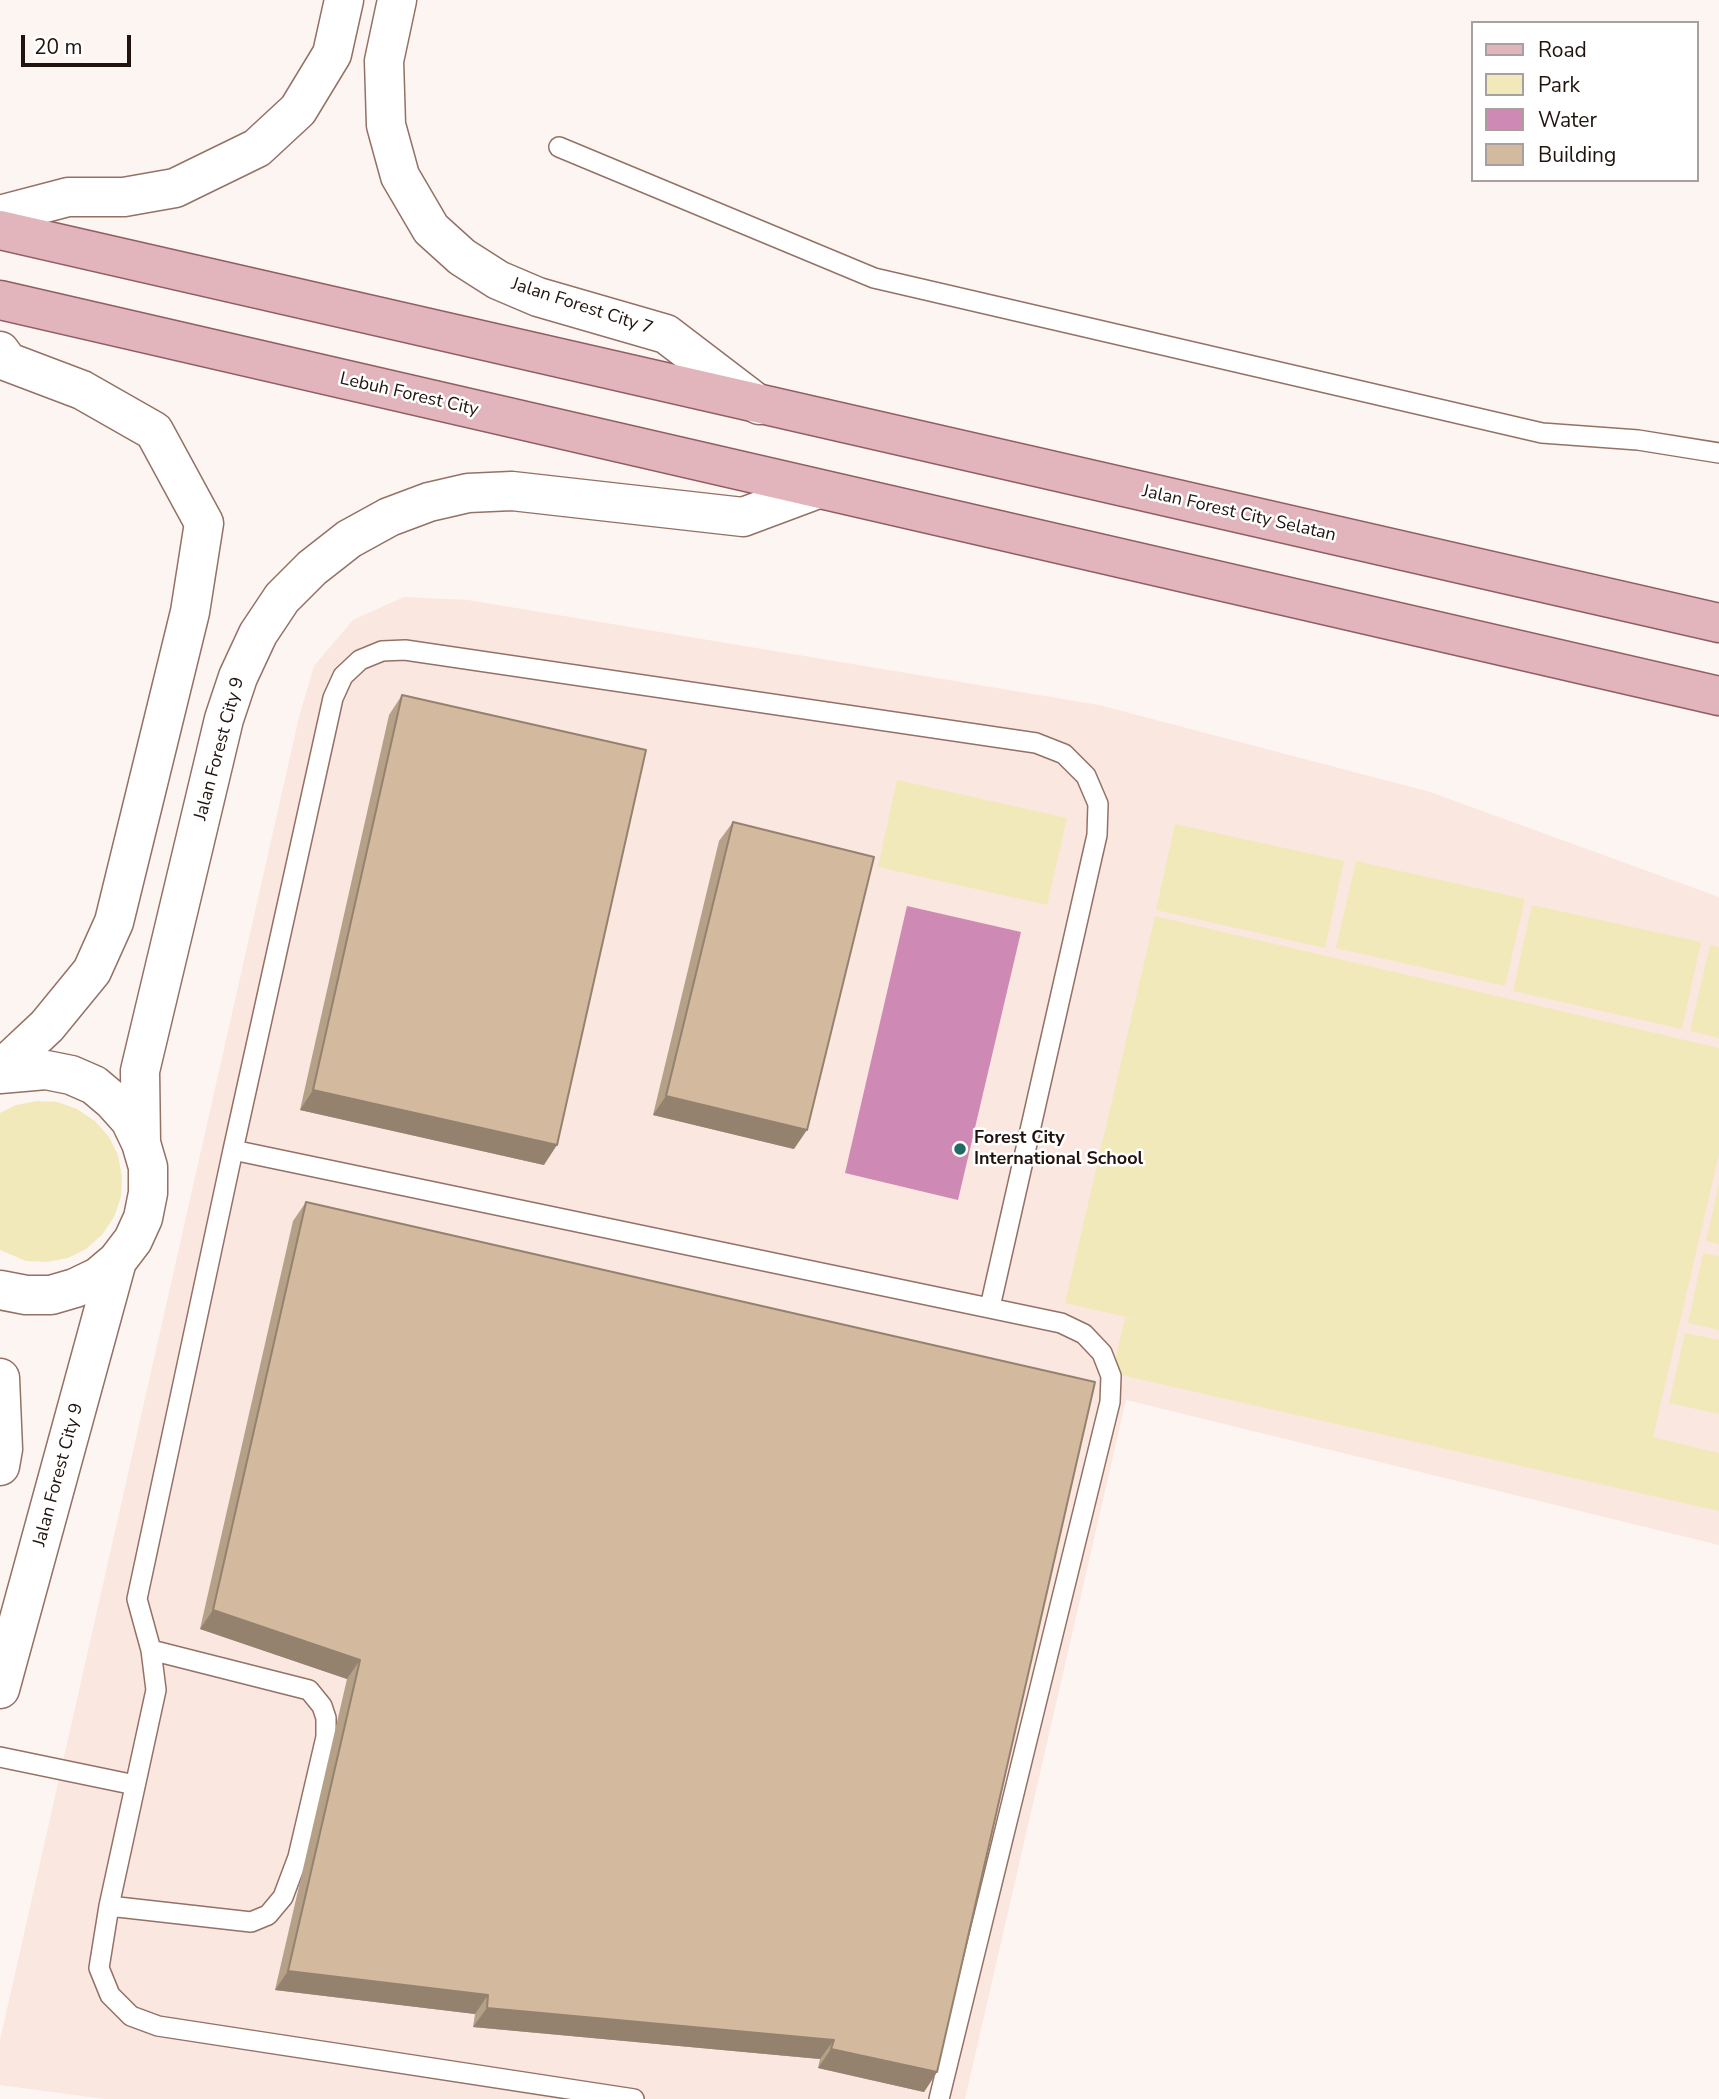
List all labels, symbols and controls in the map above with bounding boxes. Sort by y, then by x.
scale bar [24,21,135,65]
legend [1470,21,1698,182]
text: 20 m [34,33,83,61]
text: Road [1538,36,1587,64]
text: Park [1538,71,1580,99]
text: Water [1538,106,1597,134]
text: Building [1538,141,1616,169]
street label: Jalan Forest City 7 [509,274,655,340]
street label: Lebuh Forest City [338,369,480,421]
street label: Jalan Forest City Selatan [1140,481,1338,547]
street label: Jalan Forest City 9 [190,675,250,823]
place label: Forest City International School [974,1128,1143,1170]
marker: Forest City International School [952,1141,968,1157]
street label: Jalan Forest City 9 [29,1401,89,1549]

